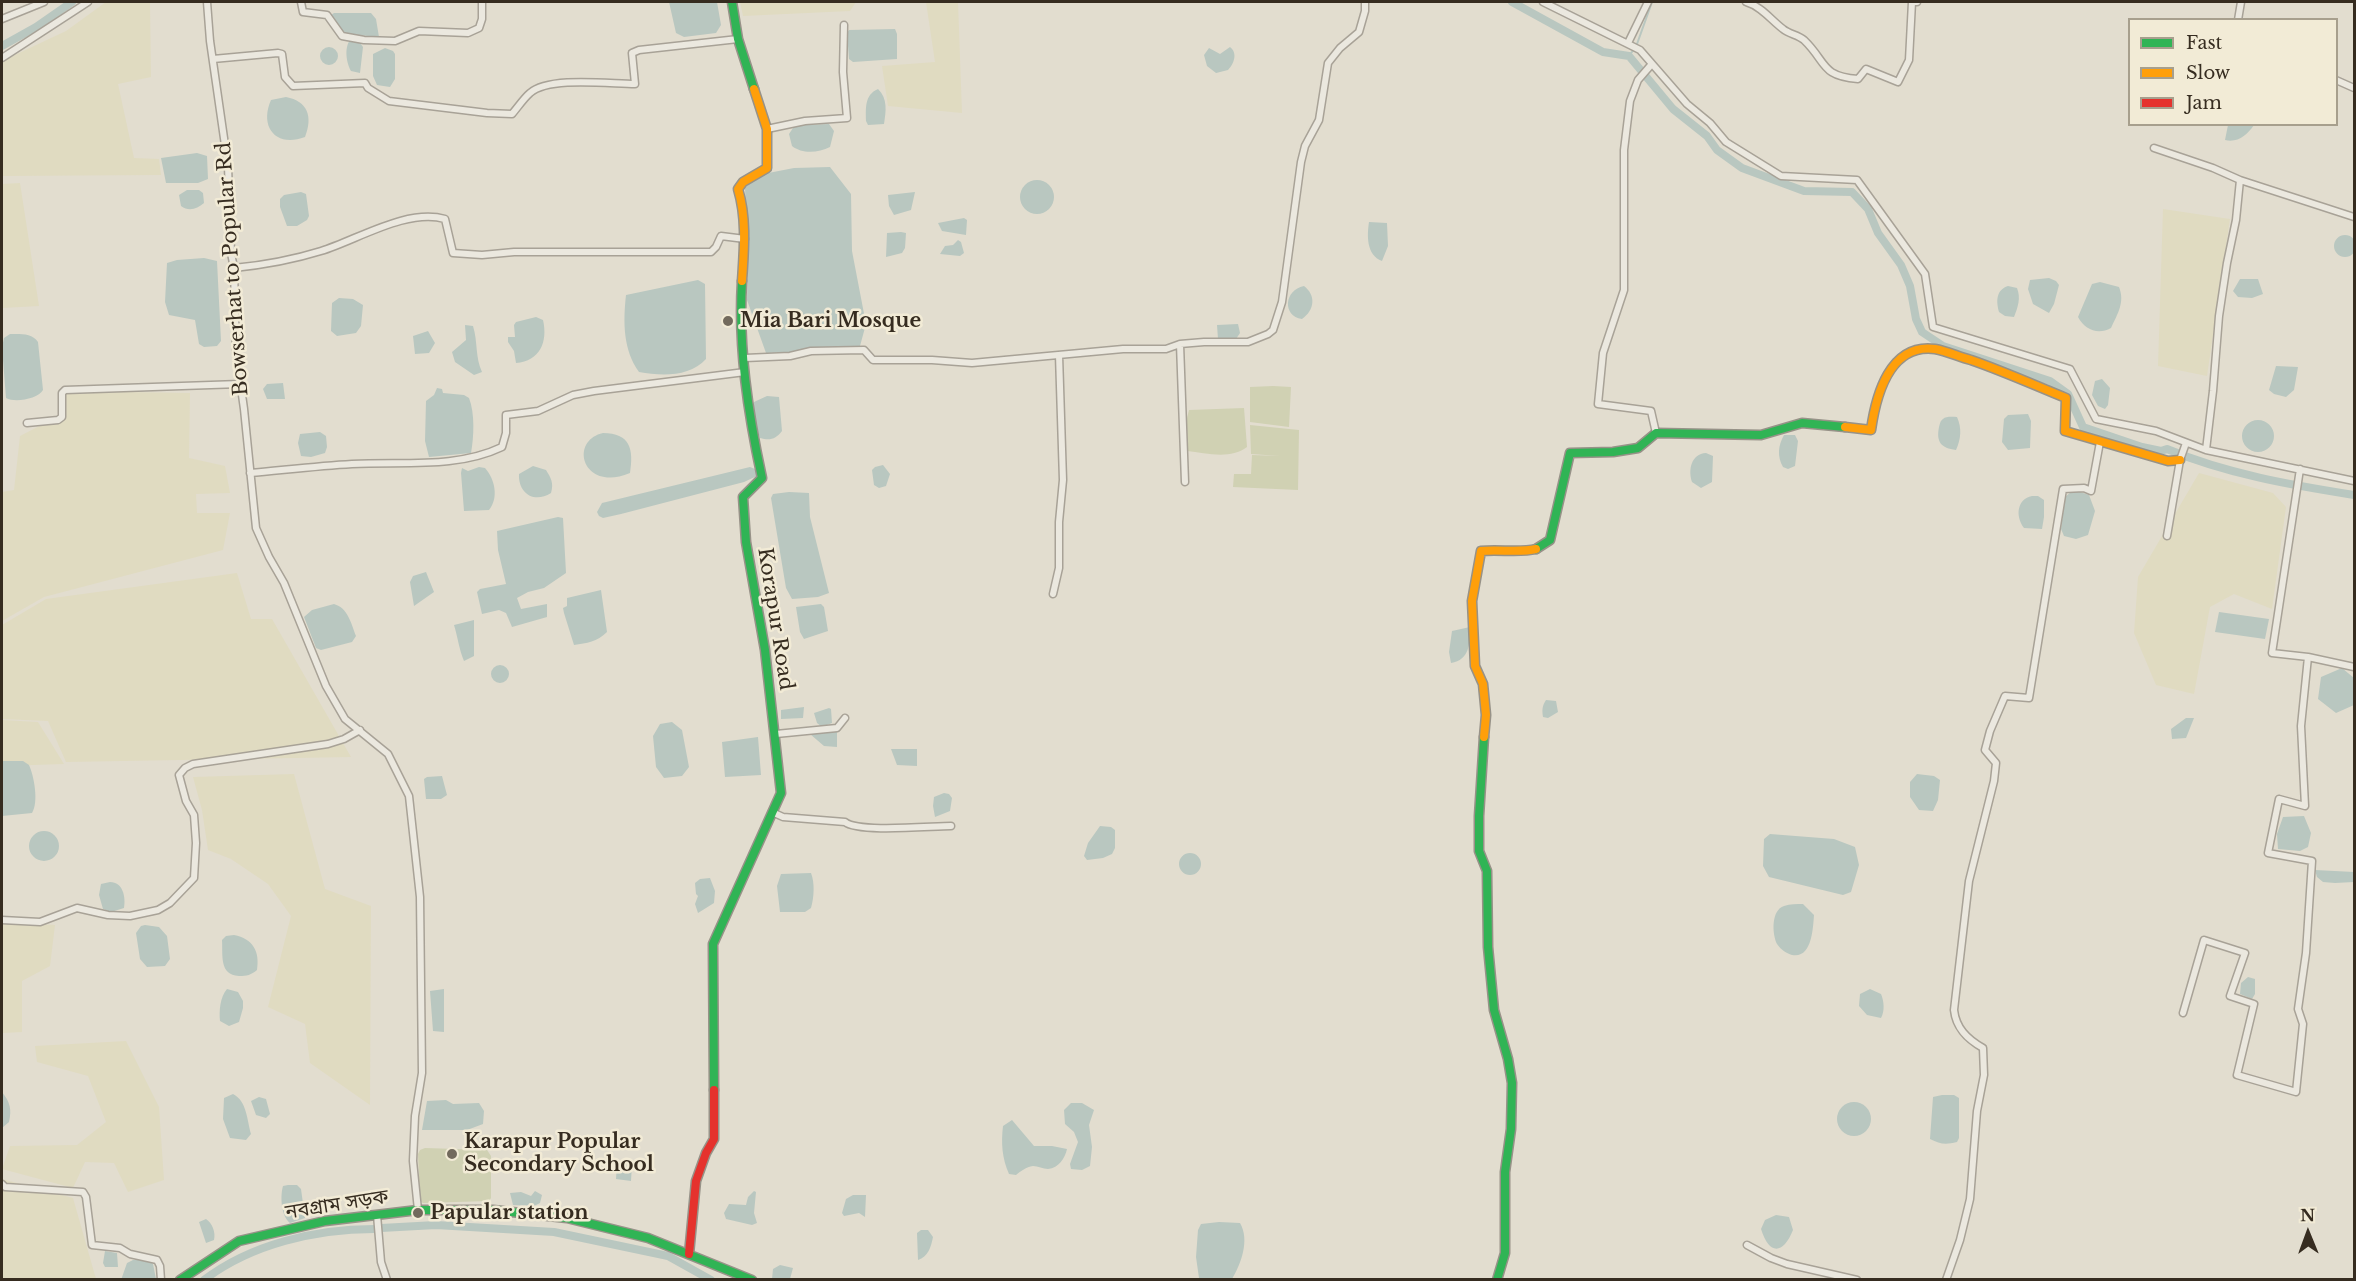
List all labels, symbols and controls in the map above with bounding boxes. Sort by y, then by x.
legend [2128,18,2338,126]
text: Fast [2186,32,2222,54]
text: Slow [2186,62,2230,84]
text: Jam [2186,92,2222,114]
street label: Bowserhat to Popular Rd [212,141,254,397]
place label: Mia Bari Mosque [740,309,921,333]
marker: Mia Bari Mosque [721,314,735,328]
street label: Korapur Road [752,546,798,692]
place label: Karapur Popular Secondary School [464,1130,654,1177]
marker: Karapur Popular Secondary School [445,1147,459,1161]
street label: নবগ্রাম সড়ক [284,1185,390,1225]
place label: Papular station [430,1201,589,1225]
north arrow [2278,1203,2338,1263]
text: N [2300,1205,2315,1225]
marker: Papular station [411,1206,425,1220]

